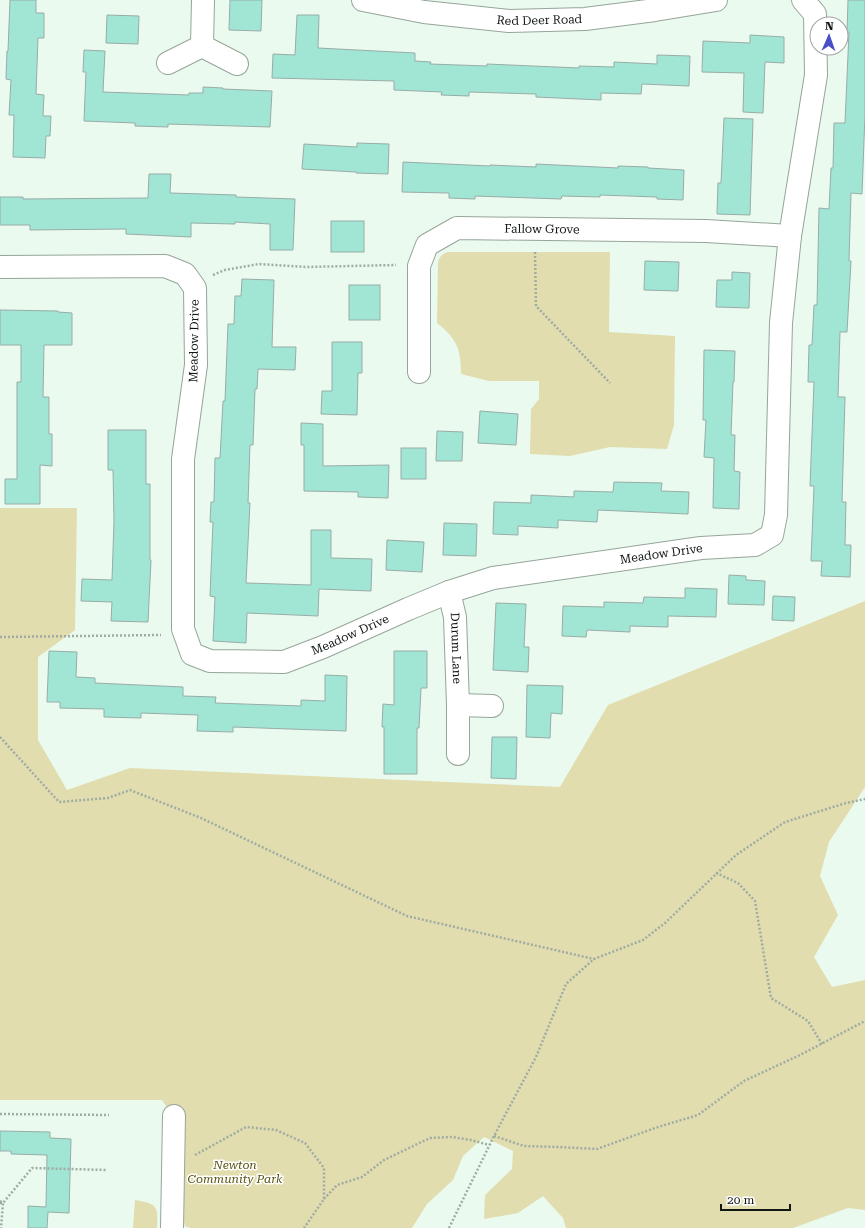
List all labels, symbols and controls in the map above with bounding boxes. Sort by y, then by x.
street label: Red Deer Road [496,12,583,28]
north arrow [809,16,849,56]
text: N [825,20,834,33]
street label: Fallow Grove [504,222,580,236]
street label: Meadow Drive [186,299,202,383]
street label: Meadow Drive [619,541,704,567]
street label: Meadow Drive [309,611,391,658]
street label: Durum Lane [448,612,464,685]
park label: Newton Community Park [188,1158,283,1186]
scale bar [721,1186,790,1212]
text: 20 m [727,1193,754,1207]

